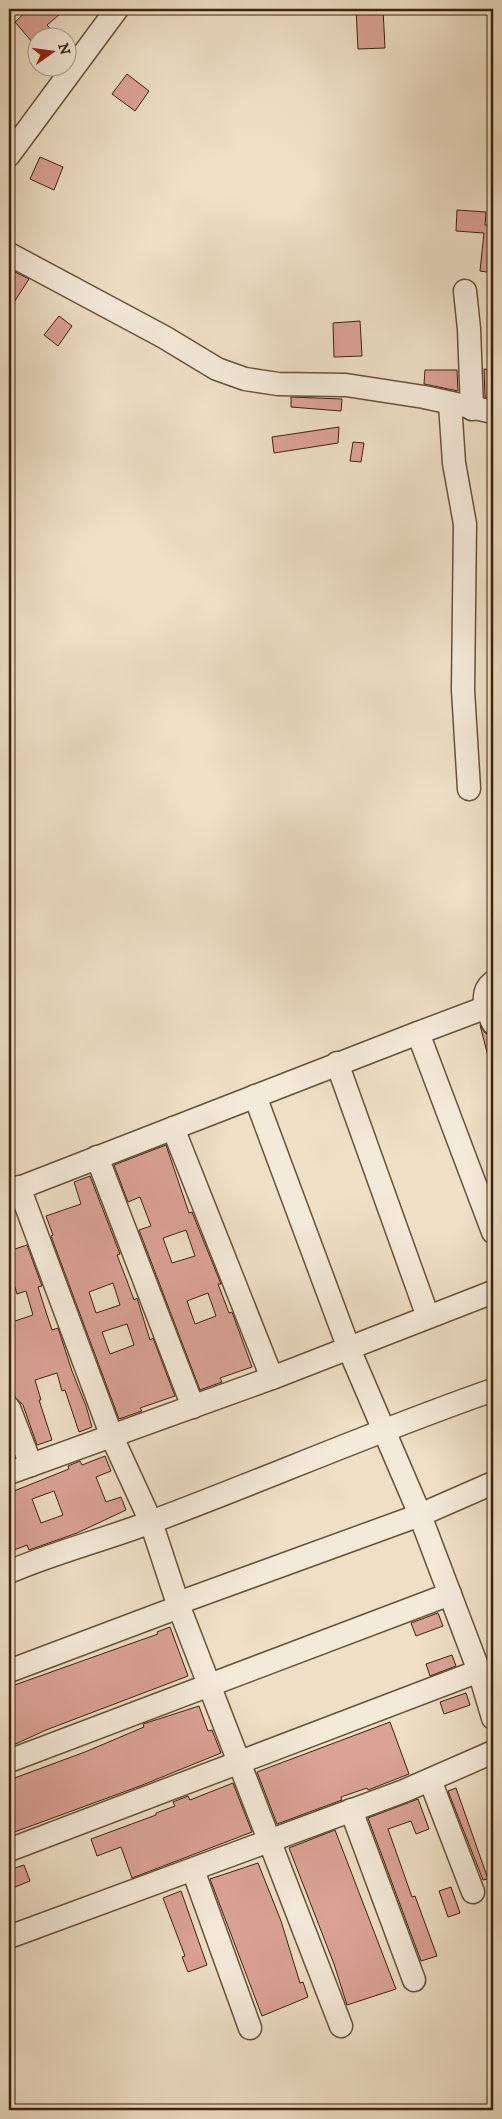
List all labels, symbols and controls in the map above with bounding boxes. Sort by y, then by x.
north arrow [28,28,78,78]
text: N [54,41,74,57]

